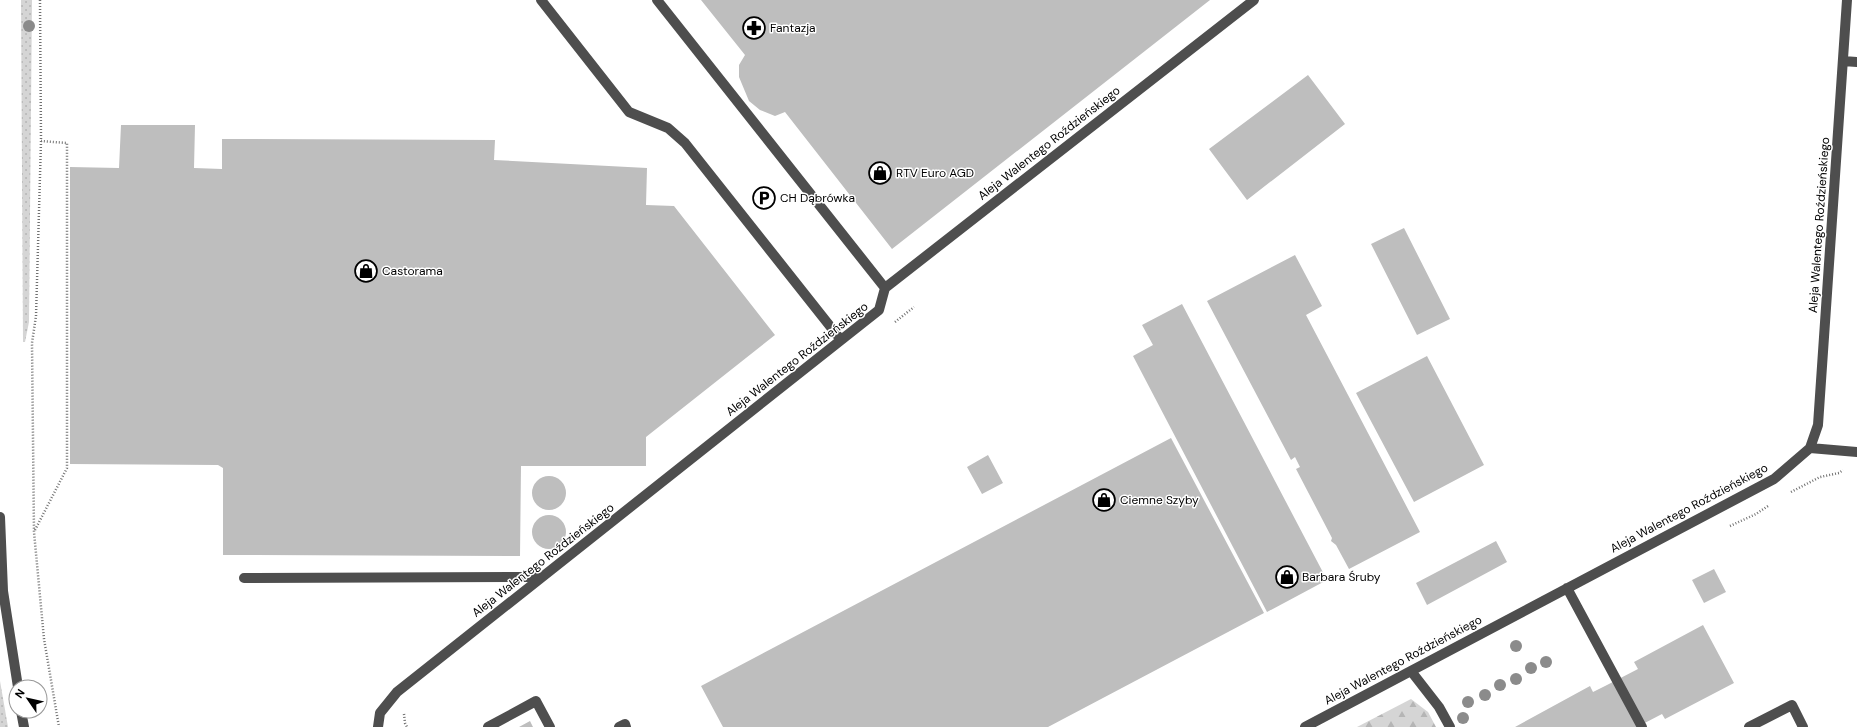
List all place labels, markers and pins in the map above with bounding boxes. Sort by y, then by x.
pharmacy icon: Fantazja [741,15,767,41]
place label: Fantazja [770,20,816,36]
shop icon: RTV Euro AGD [867,160,893,186]
place label: RTV Euro AGD [896,165,974,181]
parking icon: CH Dąbrówka [751,185,777,211]
place label: CH Dąbrówka [780,190,855,206]
shop icon: Castorama [353,258,379,284]
place label: Castorama [382,263,443,279]
shop icon: Ciemne Szyby [1091,487,1117,513]
place label: Ciemne Szyby [1120,492,1199,508]
shop icon: Barbara Śruby [1274,564,1300,590]
place label: Barbara Śruby [1302,569,1381,585]

